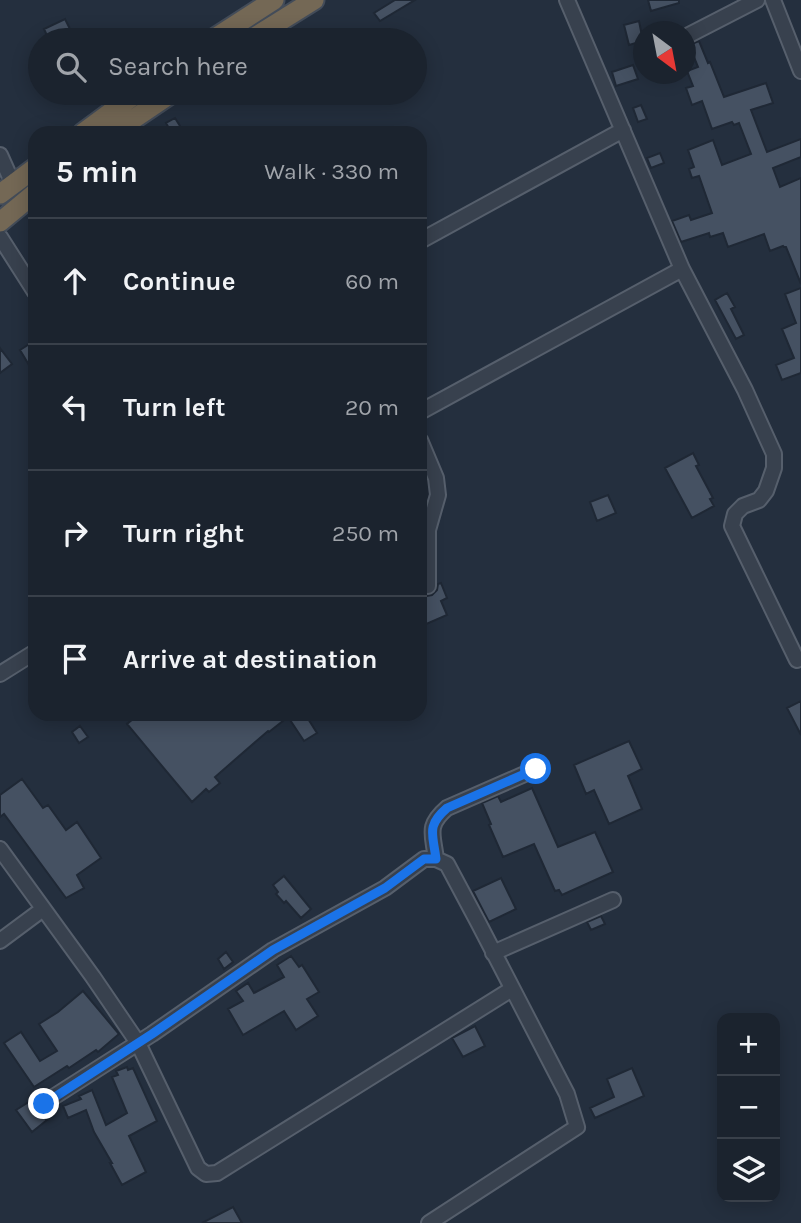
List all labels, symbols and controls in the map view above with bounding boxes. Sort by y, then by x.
north arrow [633,21,696,84]
search box [28,28,427,105]
icon: search [52,48,90,86]
text: Search here [108,51,248,82]
text: 5 min [56,154,138,190]
text: Walk · 330 m [264,158,399,185]
icon: ahead [56,262,94,300]
text: Continue [123,266,235,297]
text: 60 m [345,268,399,295]
icon: left [56,388,94,426]
text: Turn left [123,392,225,423]
text: 20 m [345,394,399,421]
icon: right [56,514,94,552]
text: Turn right [123,518,244,549]
text: 250 m [332,520,399,547]
icon: arrive [56,640,94,678]
text: Arrive at destination [123,644,377,675]
route start [520,753,551,784]
map controls [717,1013,780,1202]
button: + [717,1013,780,1076]
button: − [717,1076,780,1139]
route end [28,1088,59,1119]
button: layers [717,1139,780,1202]

